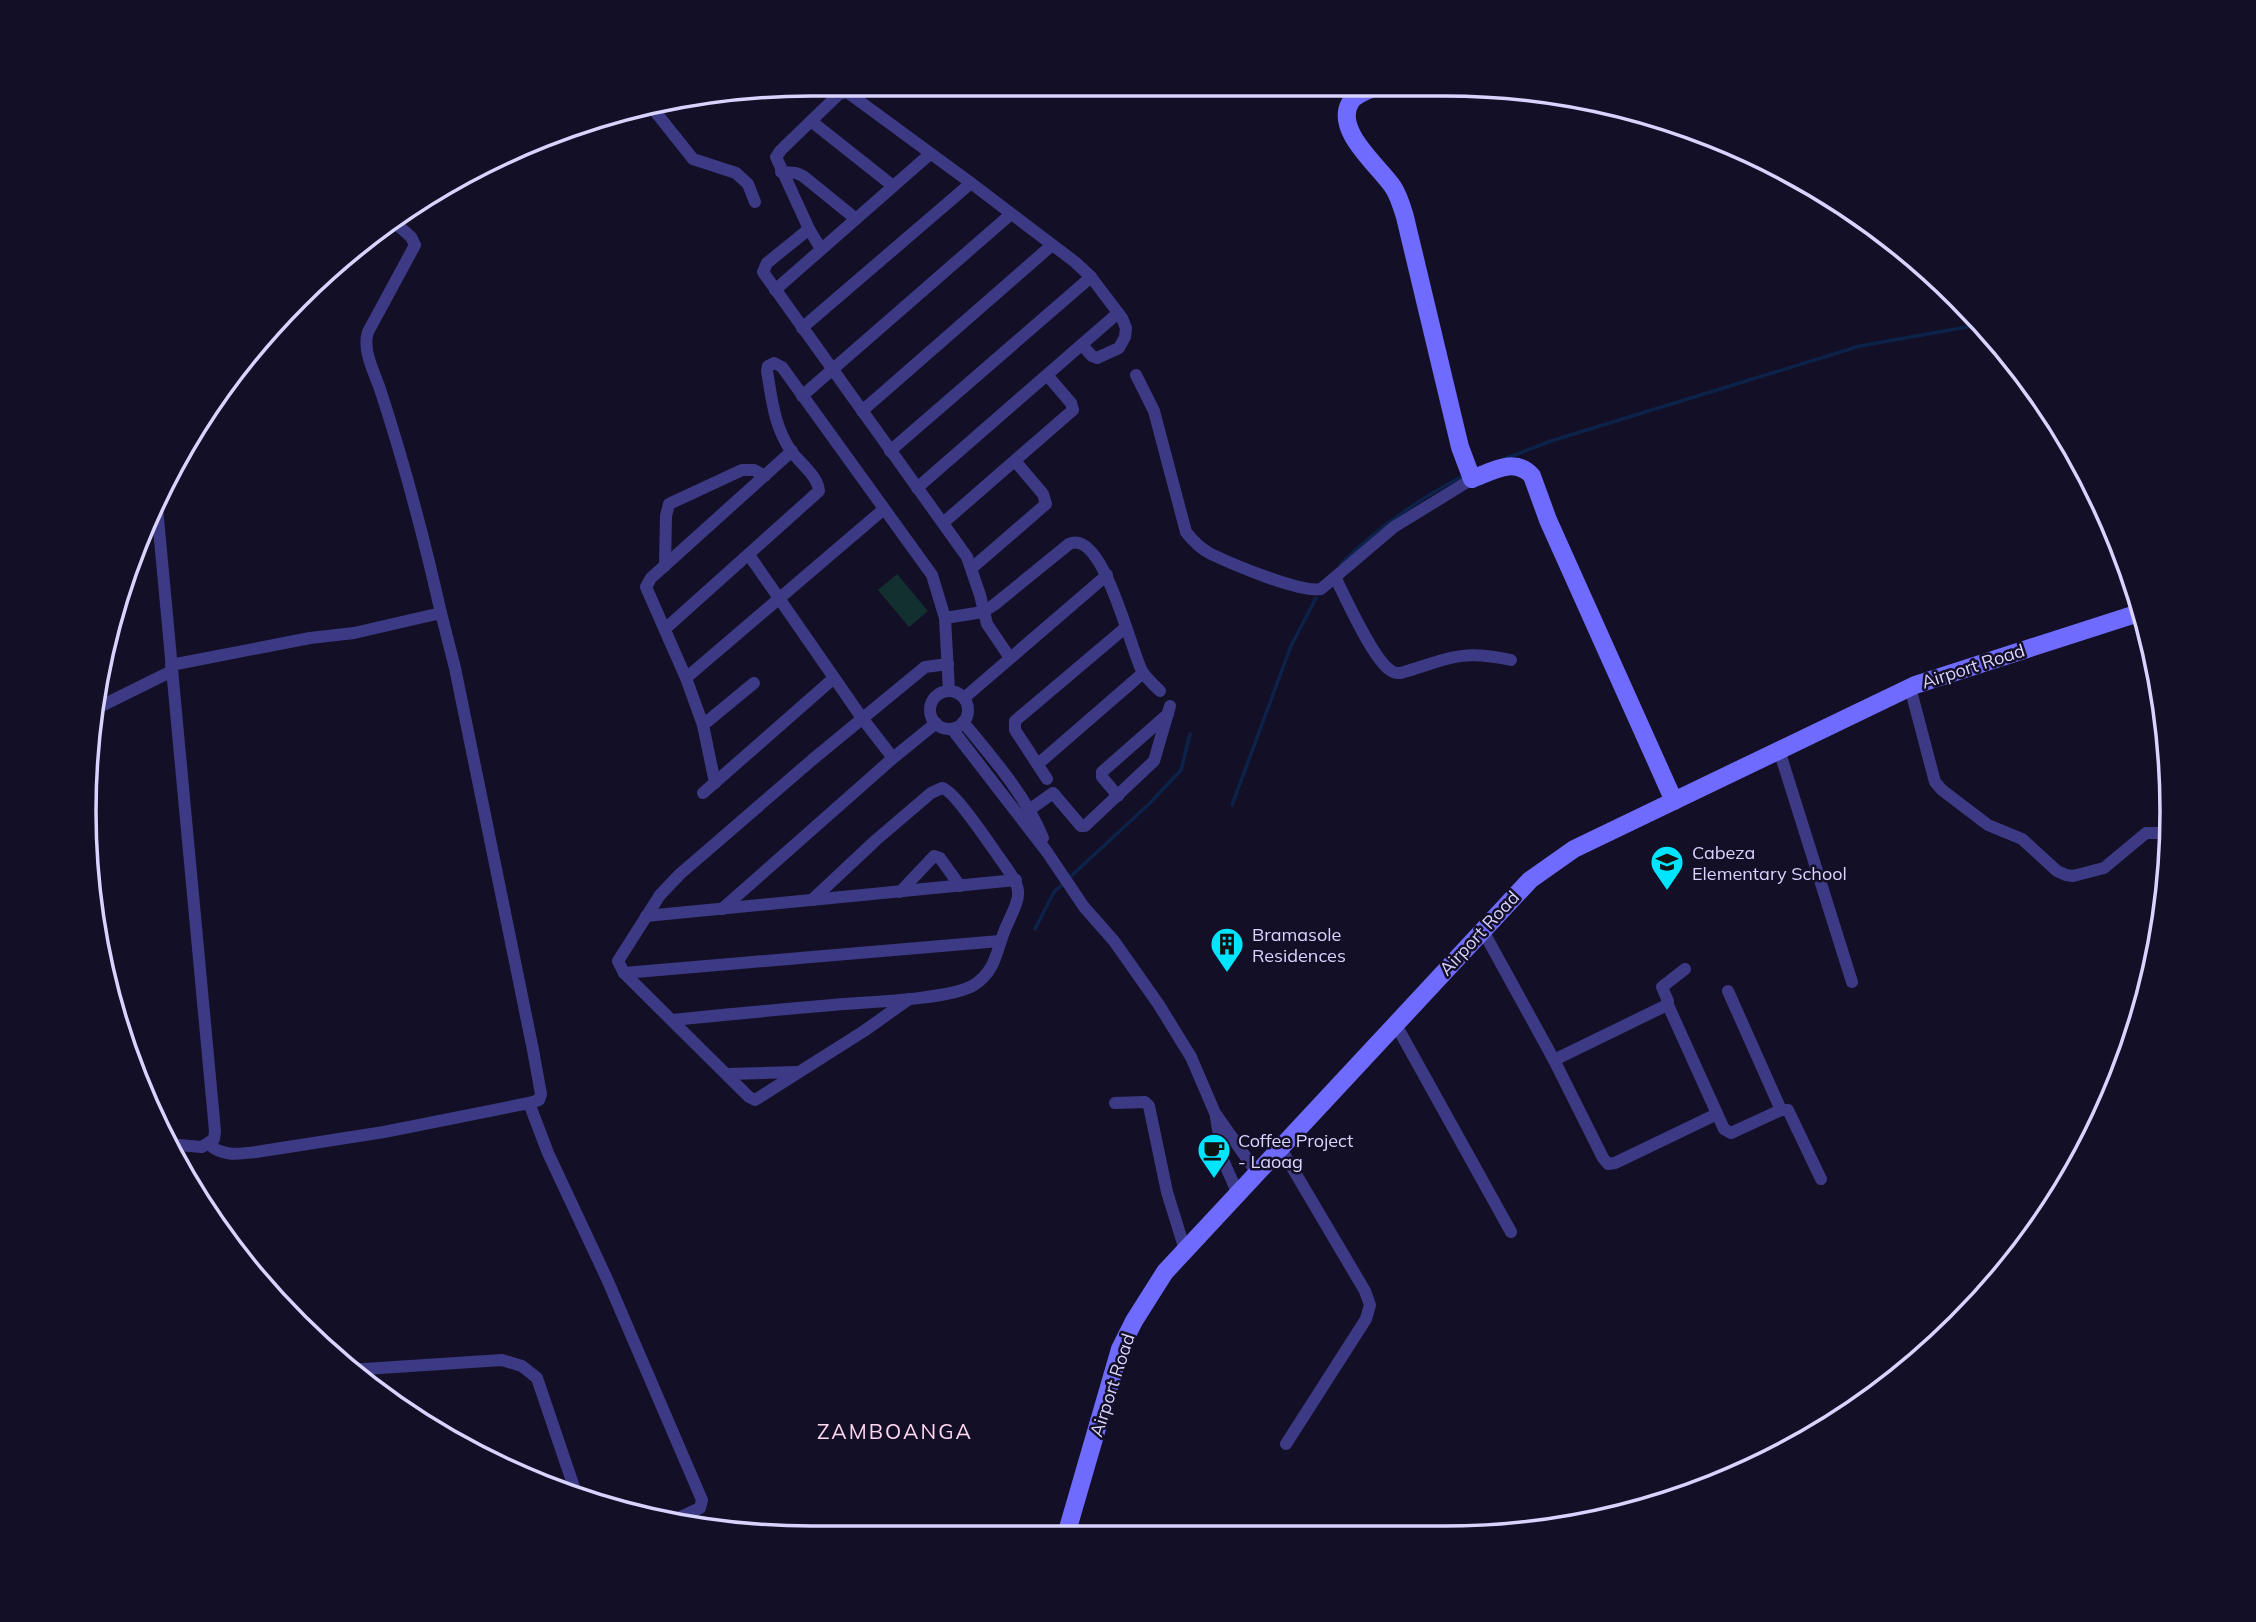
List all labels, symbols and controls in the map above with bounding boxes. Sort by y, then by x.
street label: Airport Road [1918,638,2028,694]
place label: Cabeza Elementary School [1692,841,1847,885]
school or university icon: Cabeza Elementary School [1648,843,1686,892]
street label: Airport Road [1434,886,1524,980]
place label: Bramasole Residences [1252,923,1346,967]
building icon: Bramasole Residences [1208,925,1246,974]
place label: Coffee Project - Laoag [1238,1129,1353,1173]
cafe icon: Coffee Project - Laoag [1195,1131,1233,1180]
street label: Airport Road [1084,1330,1140,1440]
district label: ZAMBOANGA [817,1418,973,1444]

